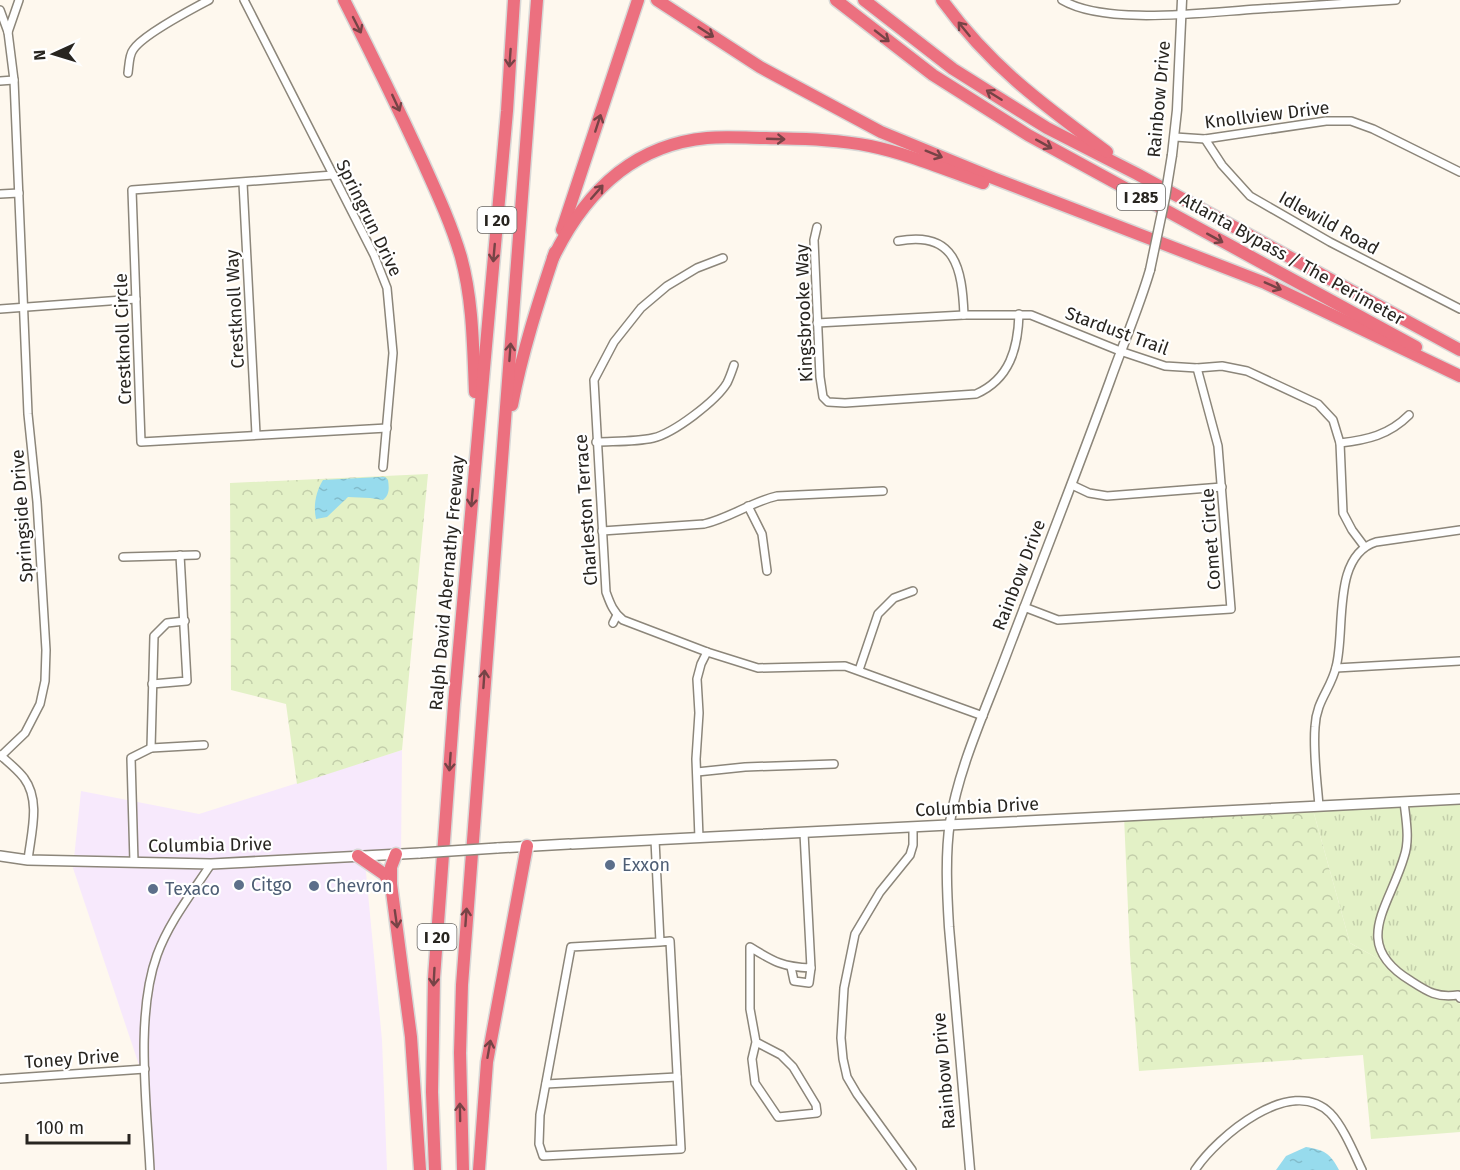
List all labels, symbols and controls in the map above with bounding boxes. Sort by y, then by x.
one-way arrow [352,16,363,34]
one-way arrow [958,21,971,37]
north arrow [24,24,84,84]
one-way arrow [697,27,714,39]
one-way arrow [874,29,890,42]
street label: Rainbow Drive [1143,40,1175,158]
one-way arrow [505,48,516,68]
text: N [30,49,49,61]
one-way arrow [986,88,1003,100]
one-way arrow [391,94,403,112]
street label: Knollview Drive [1203,96,1331,134]
one-way arrow [593,114,604,133]
one-way arrow [766,133,786,144]
one-way arrow [1035,138,1052,150]
one-way arrow [925,149,943,160]
street label: Springrun Drive [331,156,407,280]
road number: I 285 [1117,184,1165,210]
one-way arrow [590,185,604,200]
street label: Idlewild Road [1275,186,1383,260]
street label: Atlanta Bypass / The Perimeter [1176,188,1408,330]
road number: I 20 [478,207,516,233]
one-way arrow [1206,232,1223,244]
one-way arrow [488,242,499,262]
street label: Kingsbrooke Way [791,243,817,383]
street label: Crestknoll Way [221,249,249,369]
street label: Crestknoll Circle [110,273,136,405]
one-way arrow [1263,281,1281,293]
street label: Stardust Trail [1062,302,1172,360]
one-way arrow [504,343,515,363]
street label: Charleston Terrace [570,433,602,587]
street label: Springside Drive [6,449,38,583]
street label: Ralph David Abernathy Freeway [425,454,469,711]
one-way arrow [466,487,477,507]
street label: Comet Circle [1196,487,1226,591]
street label: Rainbow Drive [988,516,1050,634]
one-way arrow [479,670,490,690]
one-way arrow [444,751,455,771]
street label: Columbia Drive [915,793,1039,821]
street label: Columbia Drive [148,833,272,857]
place label: Exxon [622,854,670,876]
marker: Exxon [603,858,617,872]
place label: Citgo [251,874,292,896]
place label: Chevron [326,875,393,897]
place label: Texaco [165,878,220,900]
marker: Citgo [232,878,246,892]
marker: Chevron [307,879,321,893]
marker: Texaco [146,882,160,896]
one-way arrow [461,907,472,927]
one-way arrow [391,909,402,929]
road number: I 20 [418,924,456,950]
one-way arrow [429,967,440,987]
street label: Rainbow Drive [928,1012,960,1130]
one-way arrow [484,1040,495,1059]
street label: Toney Drive [24,1045,120,1073]
one-way arrow [454,1102,466,1122]
scale bar [27,1107,129,1145]
text: 100 m [36,1117,84,1139]

